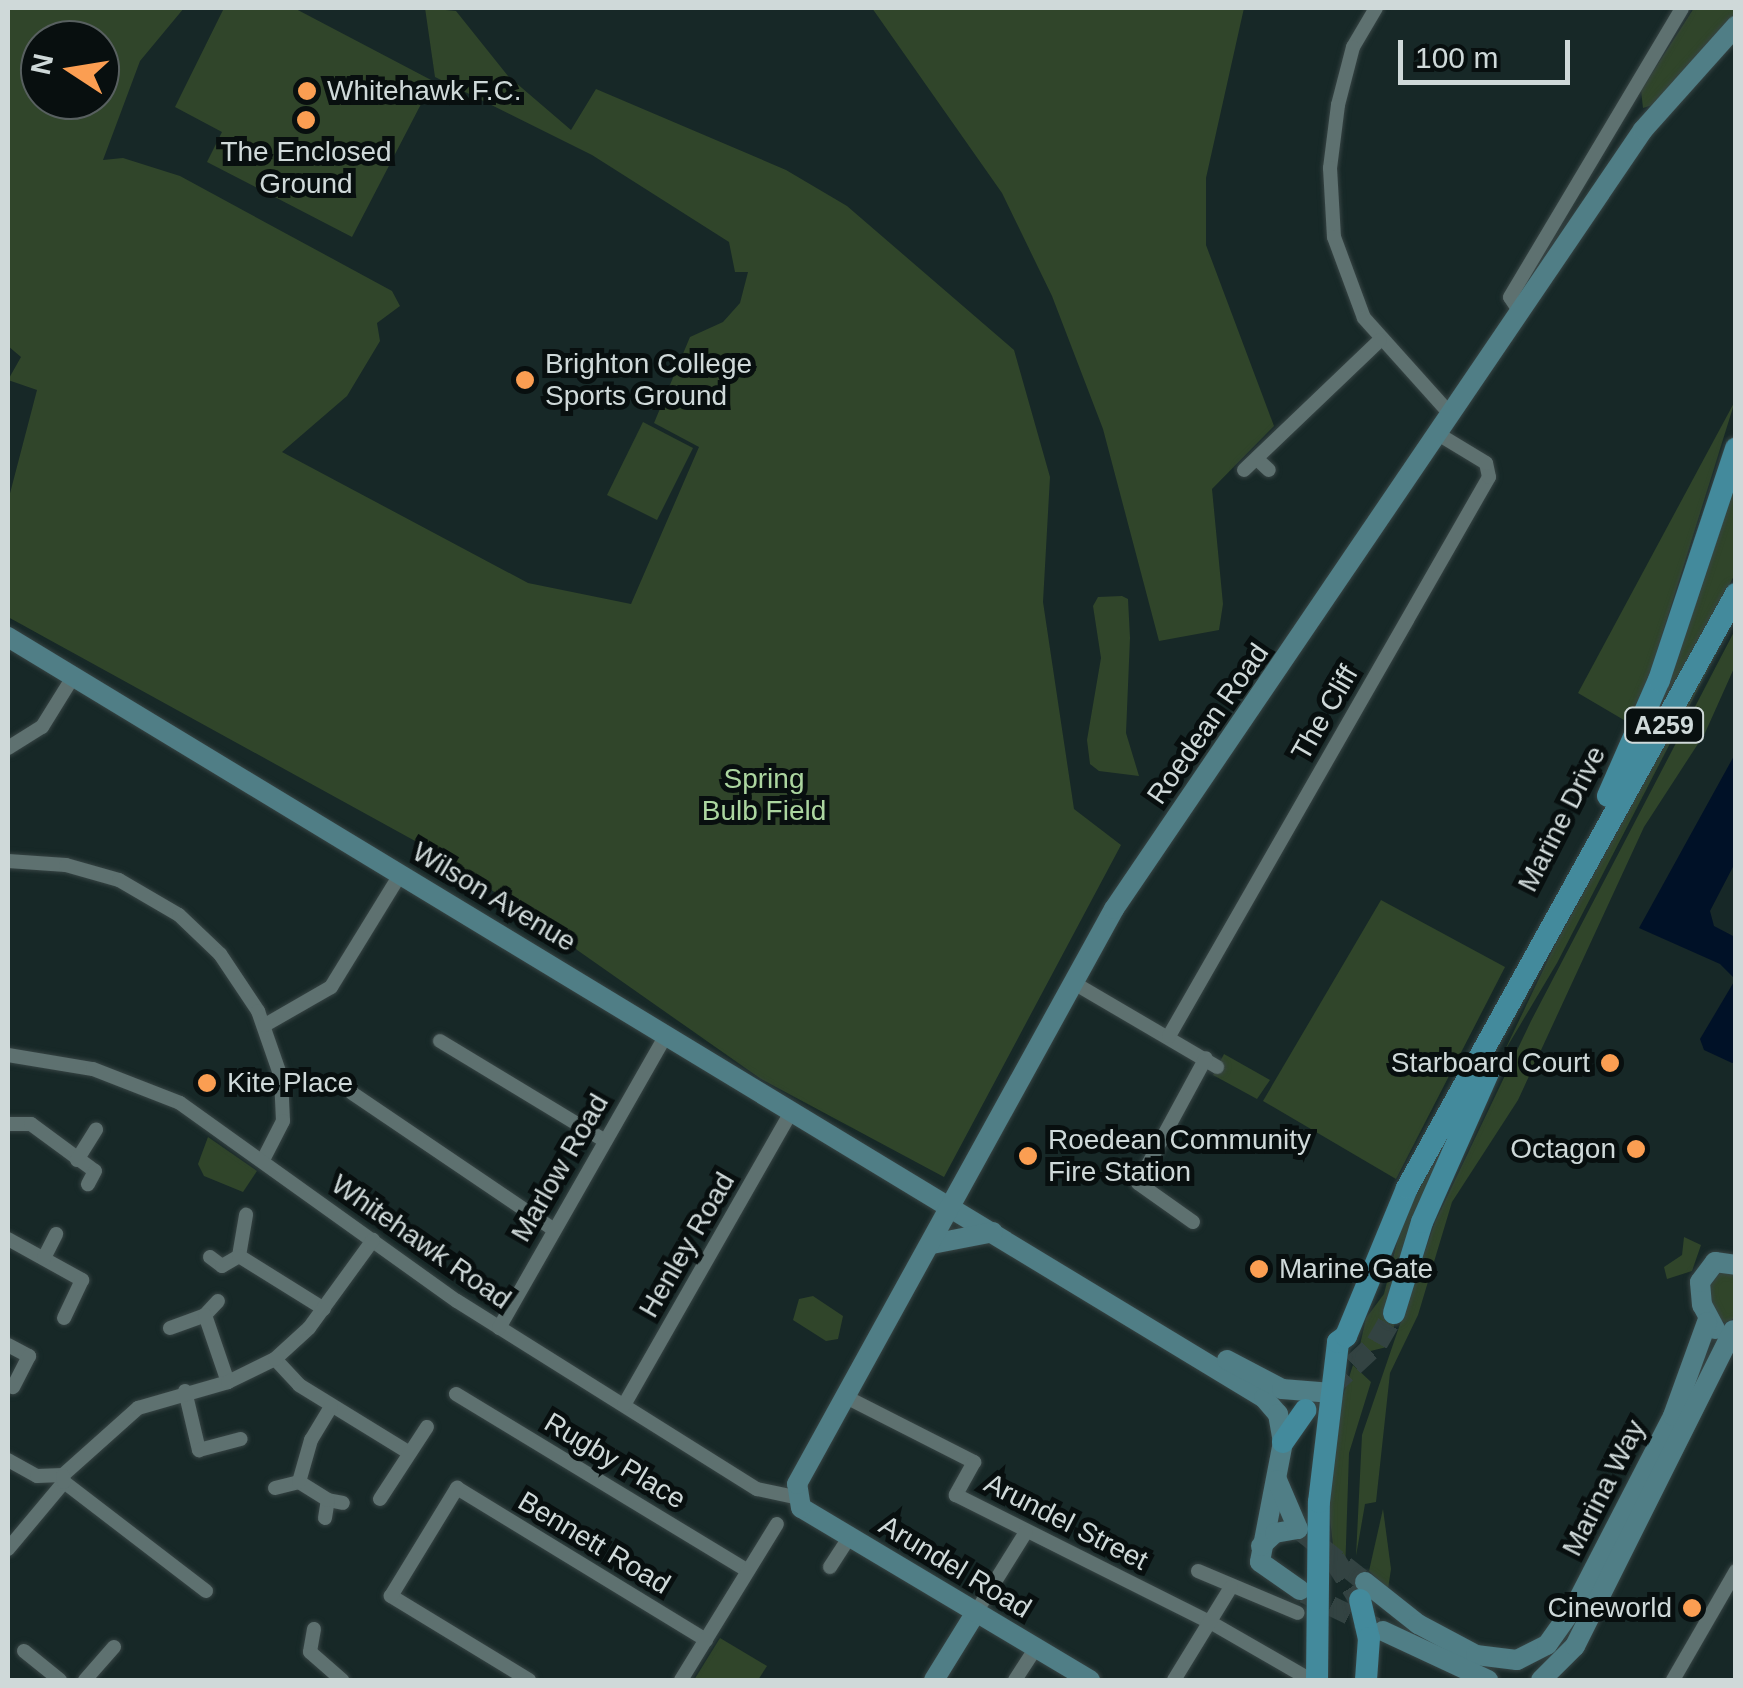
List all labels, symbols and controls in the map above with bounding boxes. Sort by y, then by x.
north arrow [20,20,120,120]
scale bar [1403,20,1576,82]
text: 100 m [1415,41,1498,74]
text: N [25,51,59,77]
place label: Whitehawk F.C. [327,74,521,108]
marker: Whitehawk F.C. [296,80,318,102]
marker: The Enclosed Ground [295,109,317,131]
place label: The Enclosed Ground [220,135,392,201]
place label: Brighton College Sports Ground [545,347,752,413]
marker: Brighton College Sports Ground [514,369,536,391]
street label: Roedean Road [1140,637,1276,811]
street label: The Cliff [1285,660,1365,766]
road number: A259 [1624,705,1704,745]
street label: Marine Drive [1511,741,1613,897]
park label: Spring Bulb Field [702,762,826,828]
street label: Wilson Avenue [406,835,582,959]
place label: Starboard Court [1391,1046,1590,1080]
marker: Starboard Court [1599,1052,1621,1074]
place label: Kite Place [227,1066,353,1100]
marker: Kite Place [196,1072,218,1094]
street label: Marlow Road [504,1088,616,1248]
place label: Roedean Community Fire Station [1048,1123,1311,1189]
place label: Octagon [1510,1132,1616,1166]
marker: Octagon [1625,1138,1647,1160]
marker: Roedean Community Fire Station [1017,1145,1039,1167]
street label: Henley Road [632,1167,742,1323]
street label: Whitehawk Road [325,1168,517,1316]
place label: Marine Gate [1279,1252,1433,1286]
marker: Marine Gate [1248,1258,1270,1280]
street label: Rugby Place [538,1406,692,1516]
street label: Marina Way [1555,1414,1653,1562]
street label: Arundel Street [979,1466,1153,1578]
street label: Bennett Road [512,1485,676,1601]
street label: Arundel Road [873,1509,1037,1625]
place label: Cineworld [1548,1591,1672,1625]
marker: Cineworld [1681,1597,1703,1619]

